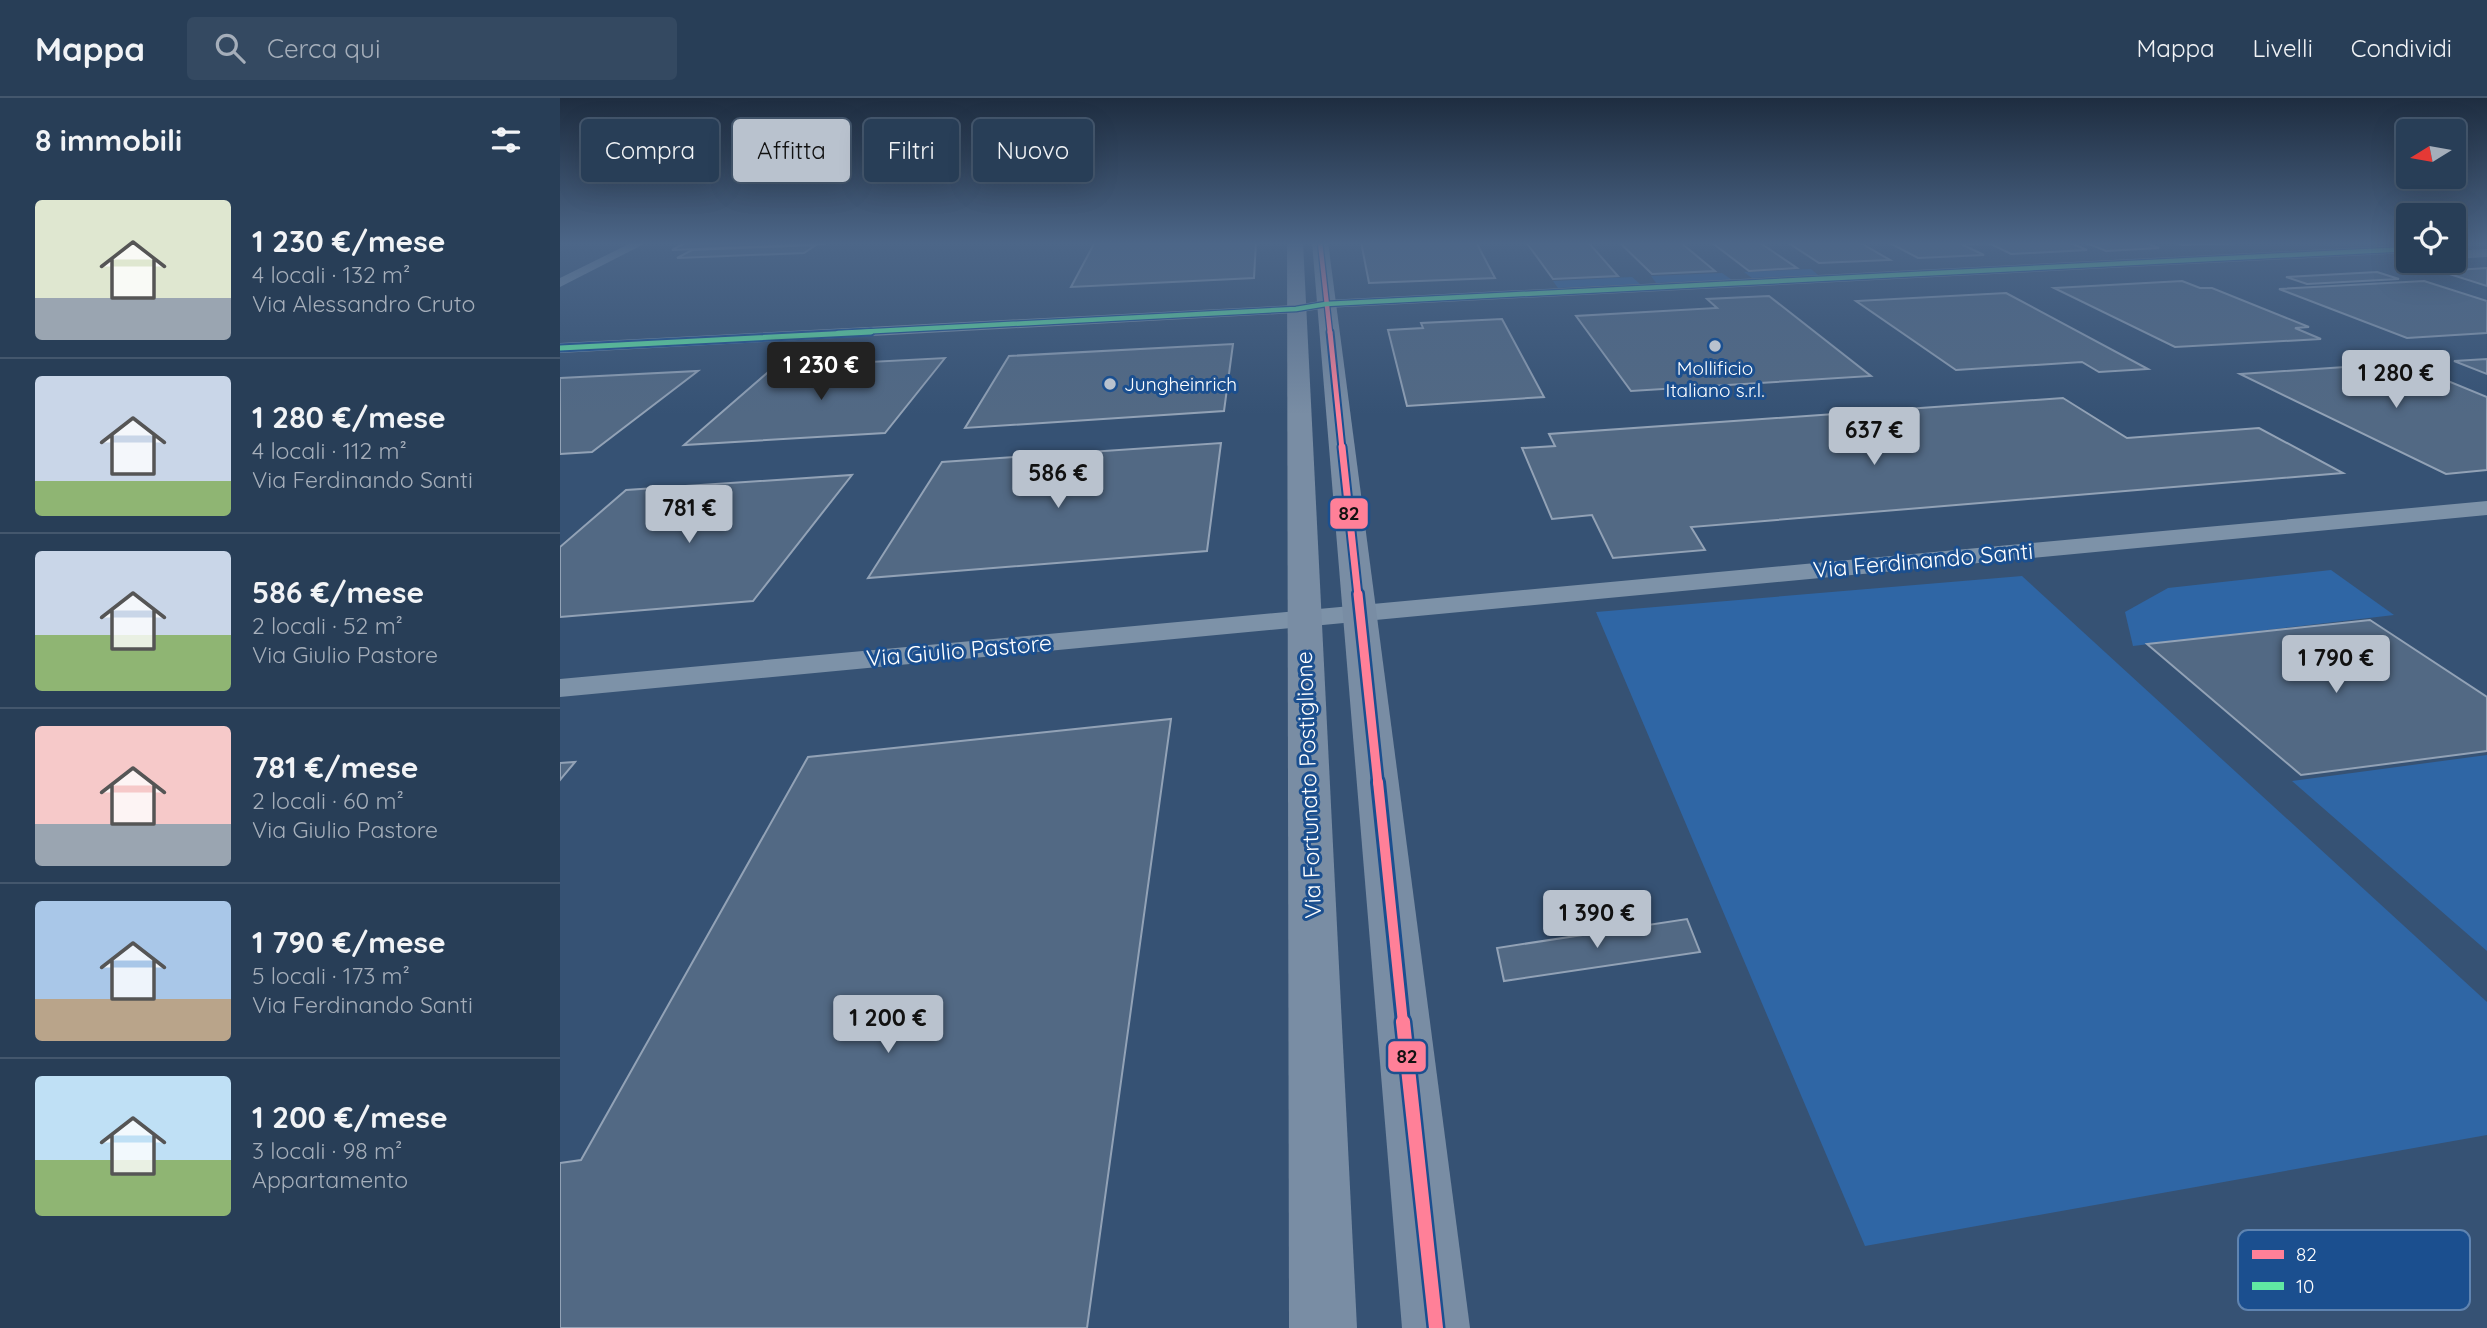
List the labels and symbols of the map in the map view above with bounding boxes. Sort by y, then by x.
north arrow [2396,119,2466,189]
marker: Mollificio Italiano s.r.l. [1707,338,1723,354]
pin: 1 230 € [756,342,886,402]
pin: 1 280 € [2331,350,2461,410]
place label: Mollificio Italiano s.r.l. [1665,356,1765,402]
place label: Jungheinrich [1124,372,1237,396]
marker: Jungheinrich [1102,376,1118,392]
pin: 637 € [1825,408,1923,467]
pin: 586 € [1009,450,1107,510]
pin: 781 € [640,486,738,545]
line badge: 82 [1329,497,1369,530]
text: 82 [1338,501,1360,525]
street label: Via Ferdinando Santi [1812,536,2034,584]
street label: Via Giulio Pastore [865,627,1053,673]
pin: 1 790 € [2271,636,2401,695]
street label: Via Fortunato Postiglione [1289,651,1327,919]
pin: 1 390 € [1532,890,1662,950]
pin: 1 200 € [823,996,953,1055]
line badge: 82 [1387,1040,1427,1073]
text: 82 [1396,1044,1418,1068]
legend [2238,1230,2470,1310]
text: 82 [2296,1242,2317,1266]
text: 10 [2296,1274,2314,1298]

